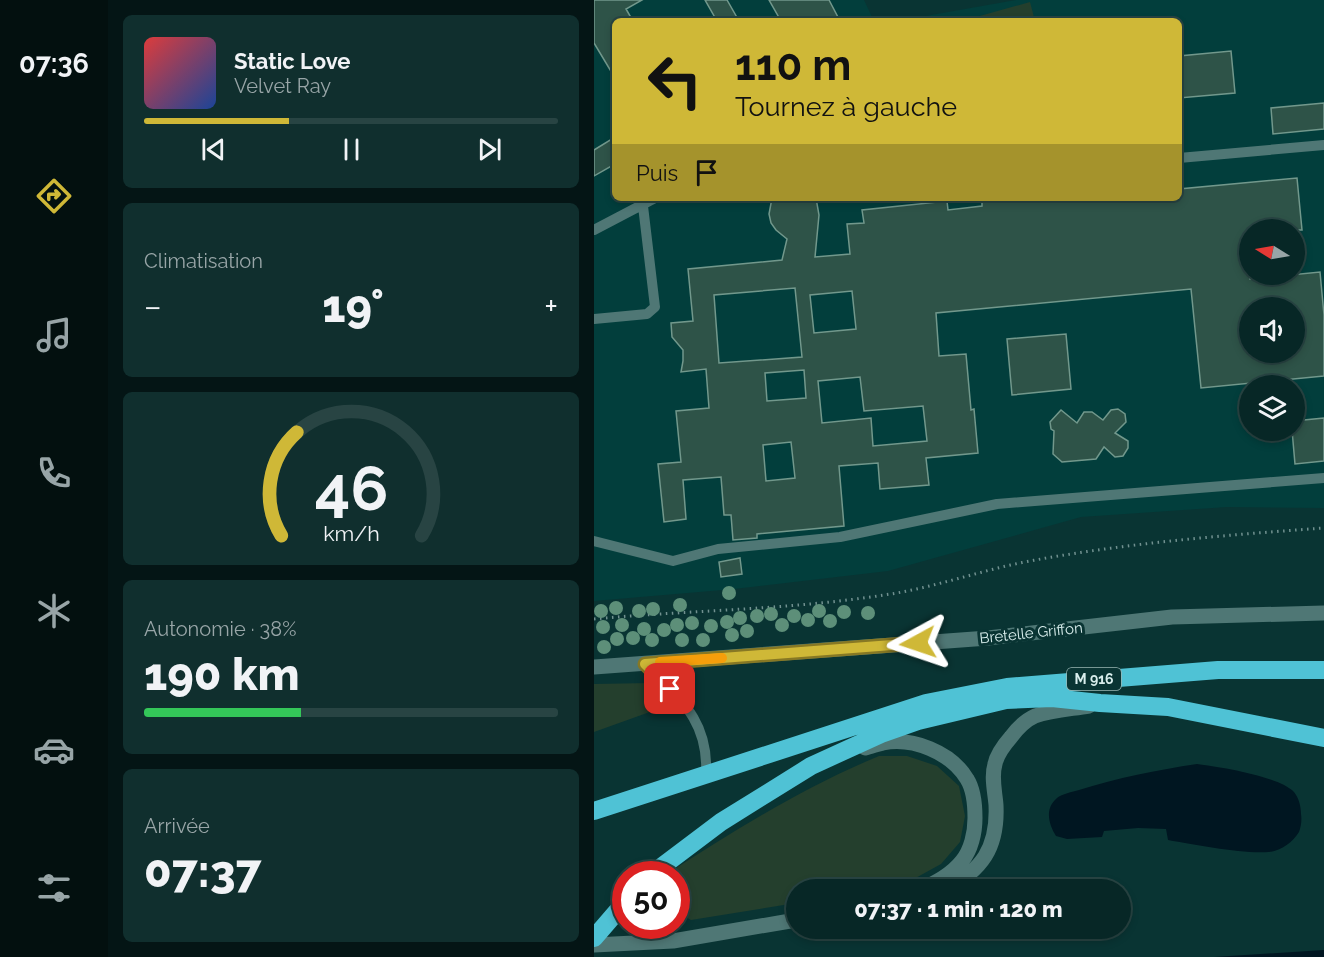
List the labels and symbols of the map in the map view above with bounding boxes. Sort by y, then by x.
north arrow [1239,219,1305,285]
position arrow [886,611,950,675]
street label: Bretelle Griffon [979,619,1083,647]
pin [644,663,695,714]
road number: M 916 [1067,668,1121,690]
speed limit sign: 50 [612,861,690,939]

